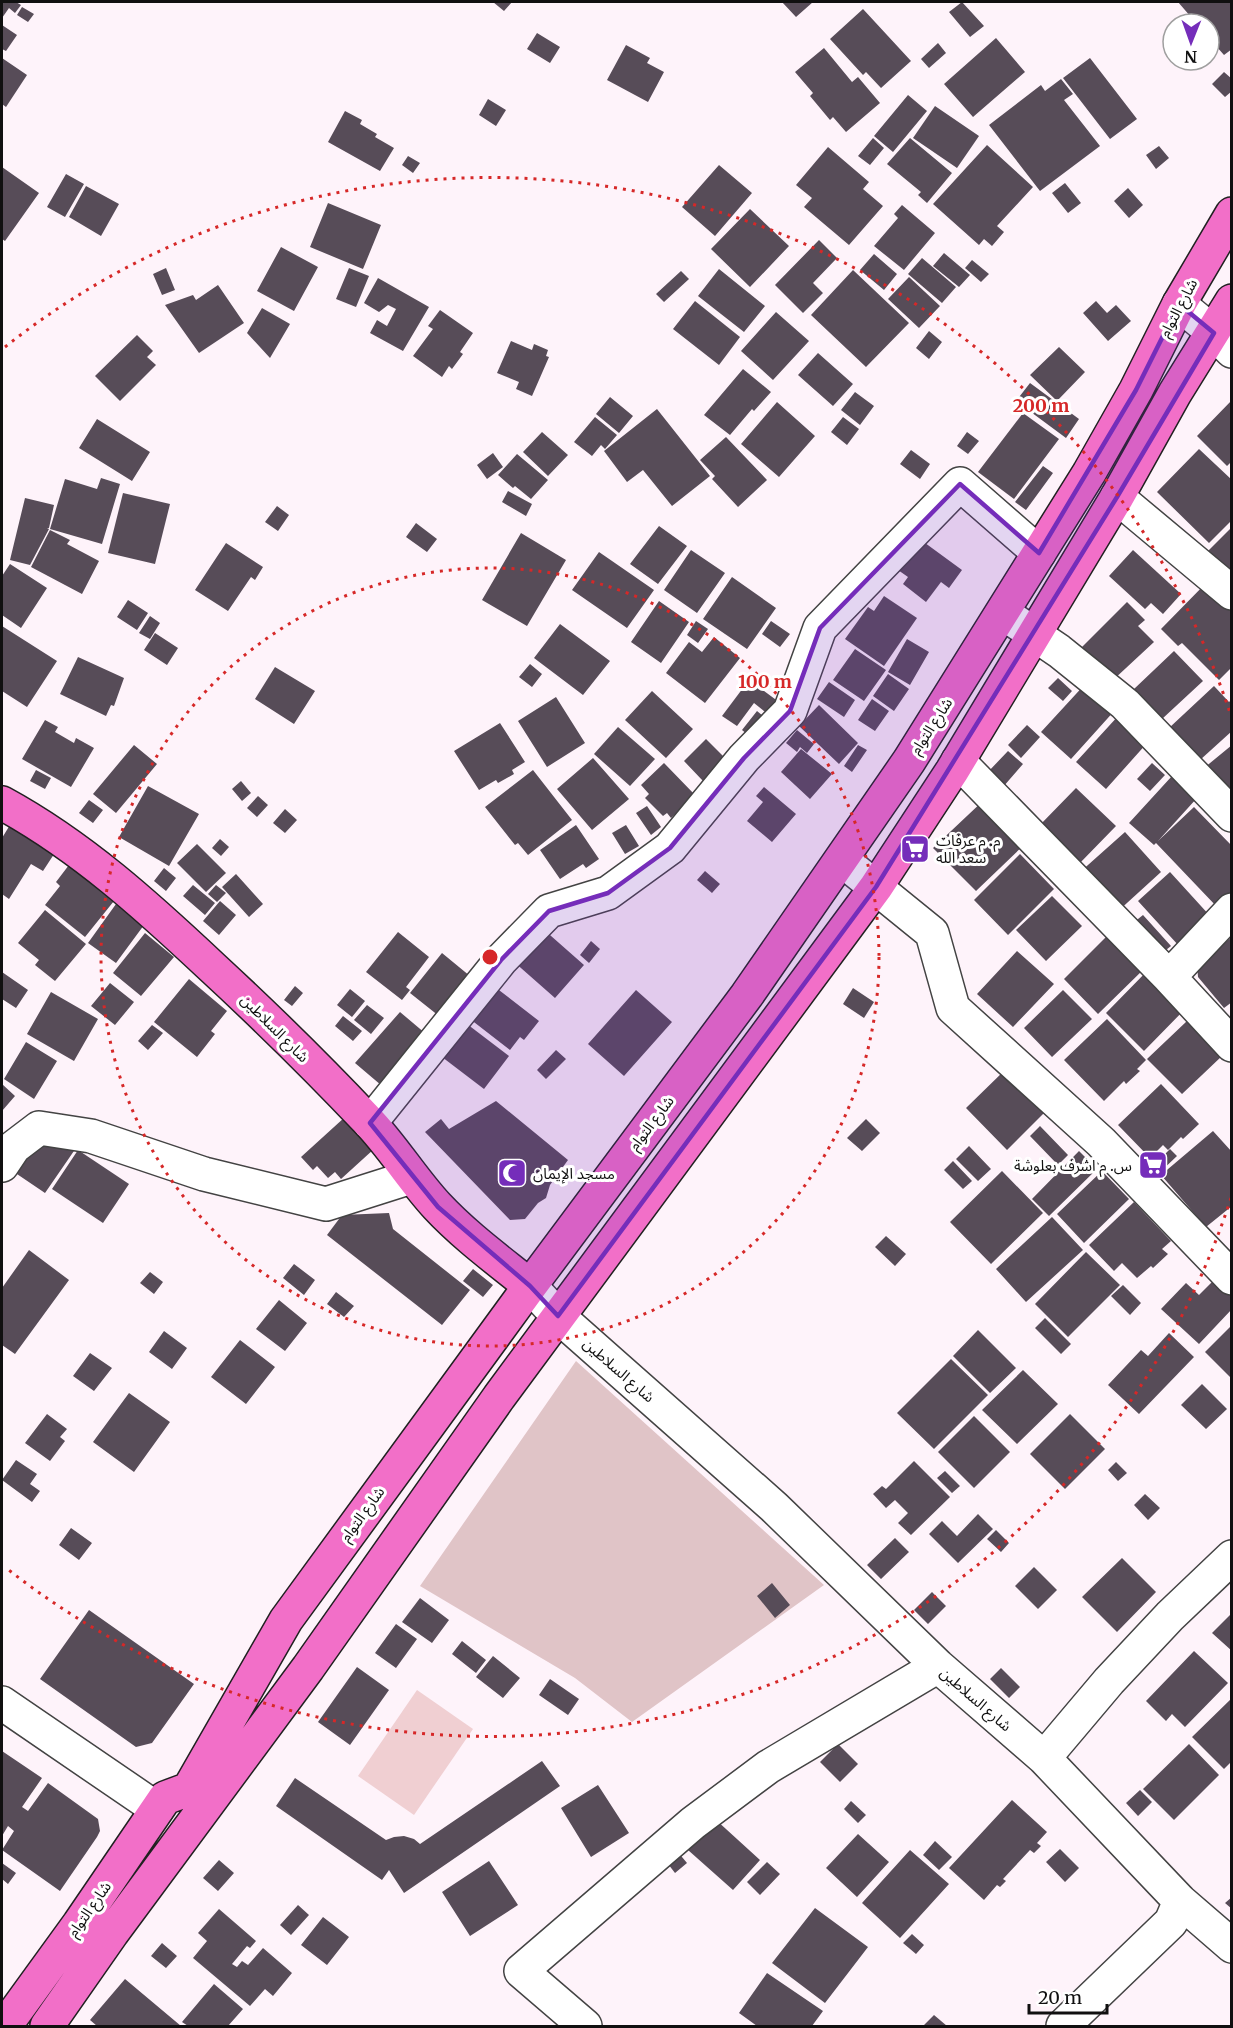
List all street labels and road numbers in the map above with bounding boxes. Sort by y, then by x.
street label: شارع التوام [1155,275,1204,342]
street label: شارع التوام [906,694,959,760]
street label: شارع السلاطين [235,990,313,1068]
street label: شارع التوام [624,1092,680,1156]
street label: شارع السلاطين [577,1334,659,1409]
street label: شارع التوام [336,1482,391,1547]
street label: شارع السلاطين [934,1663,1016,1738]
street label: شارع التوام [63,1877,118,1942]

